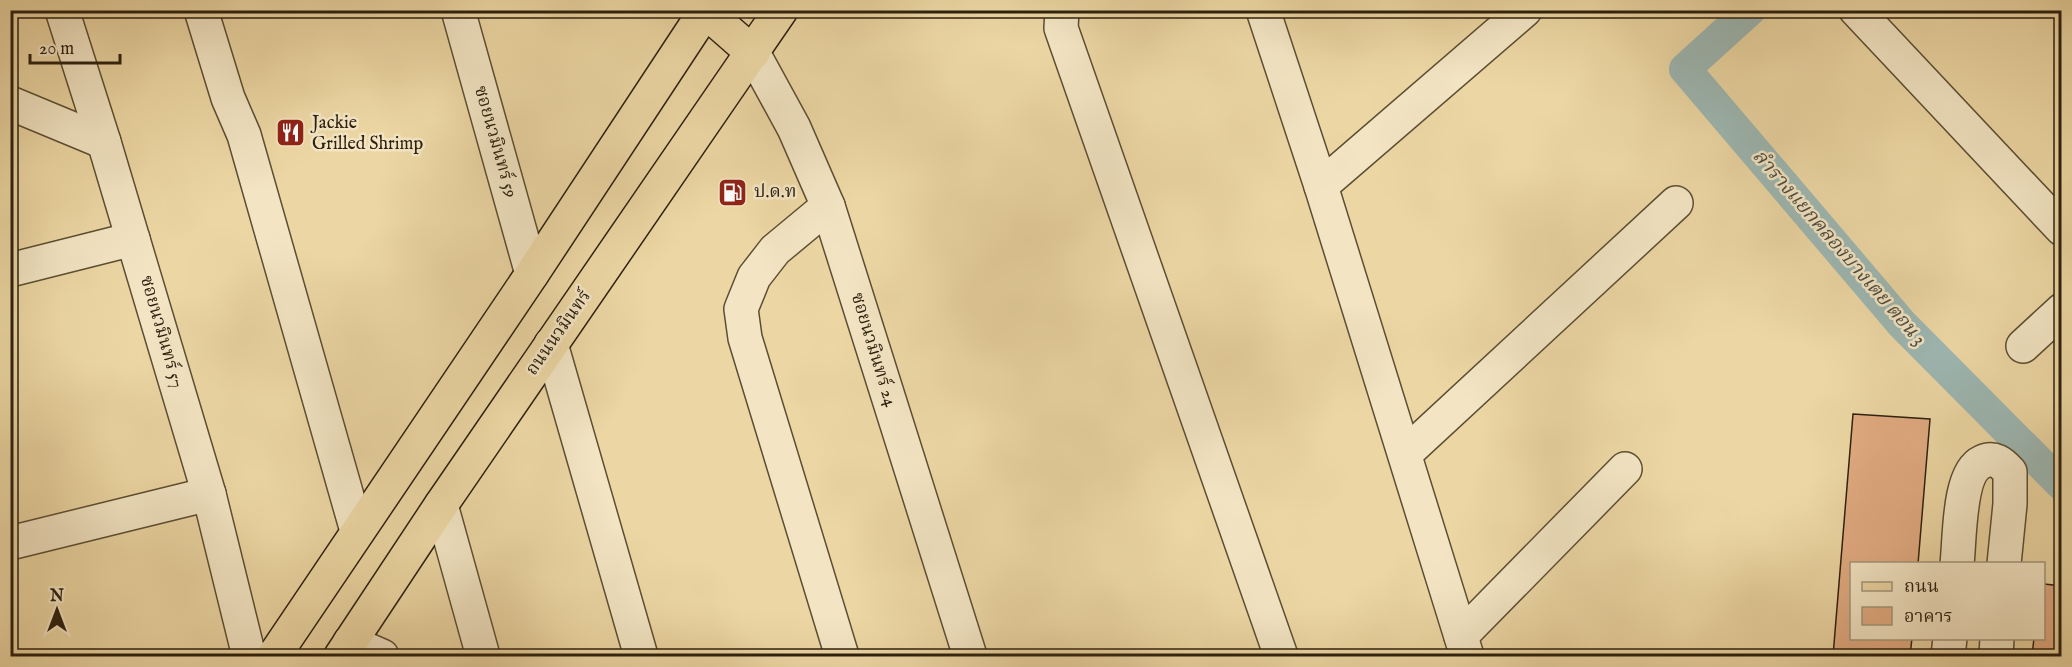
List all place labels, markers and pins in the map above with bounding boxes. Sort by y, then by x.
place label: Jackie Grilled Shrimp [310,112,423,156]
restaurant icon: Jackie Grilled Shrimp [275,117,307,149]
fuel station icon: ป.ด.ท [717,176,749,208]
place label: ป.ด.ท [754,181,796,204]

